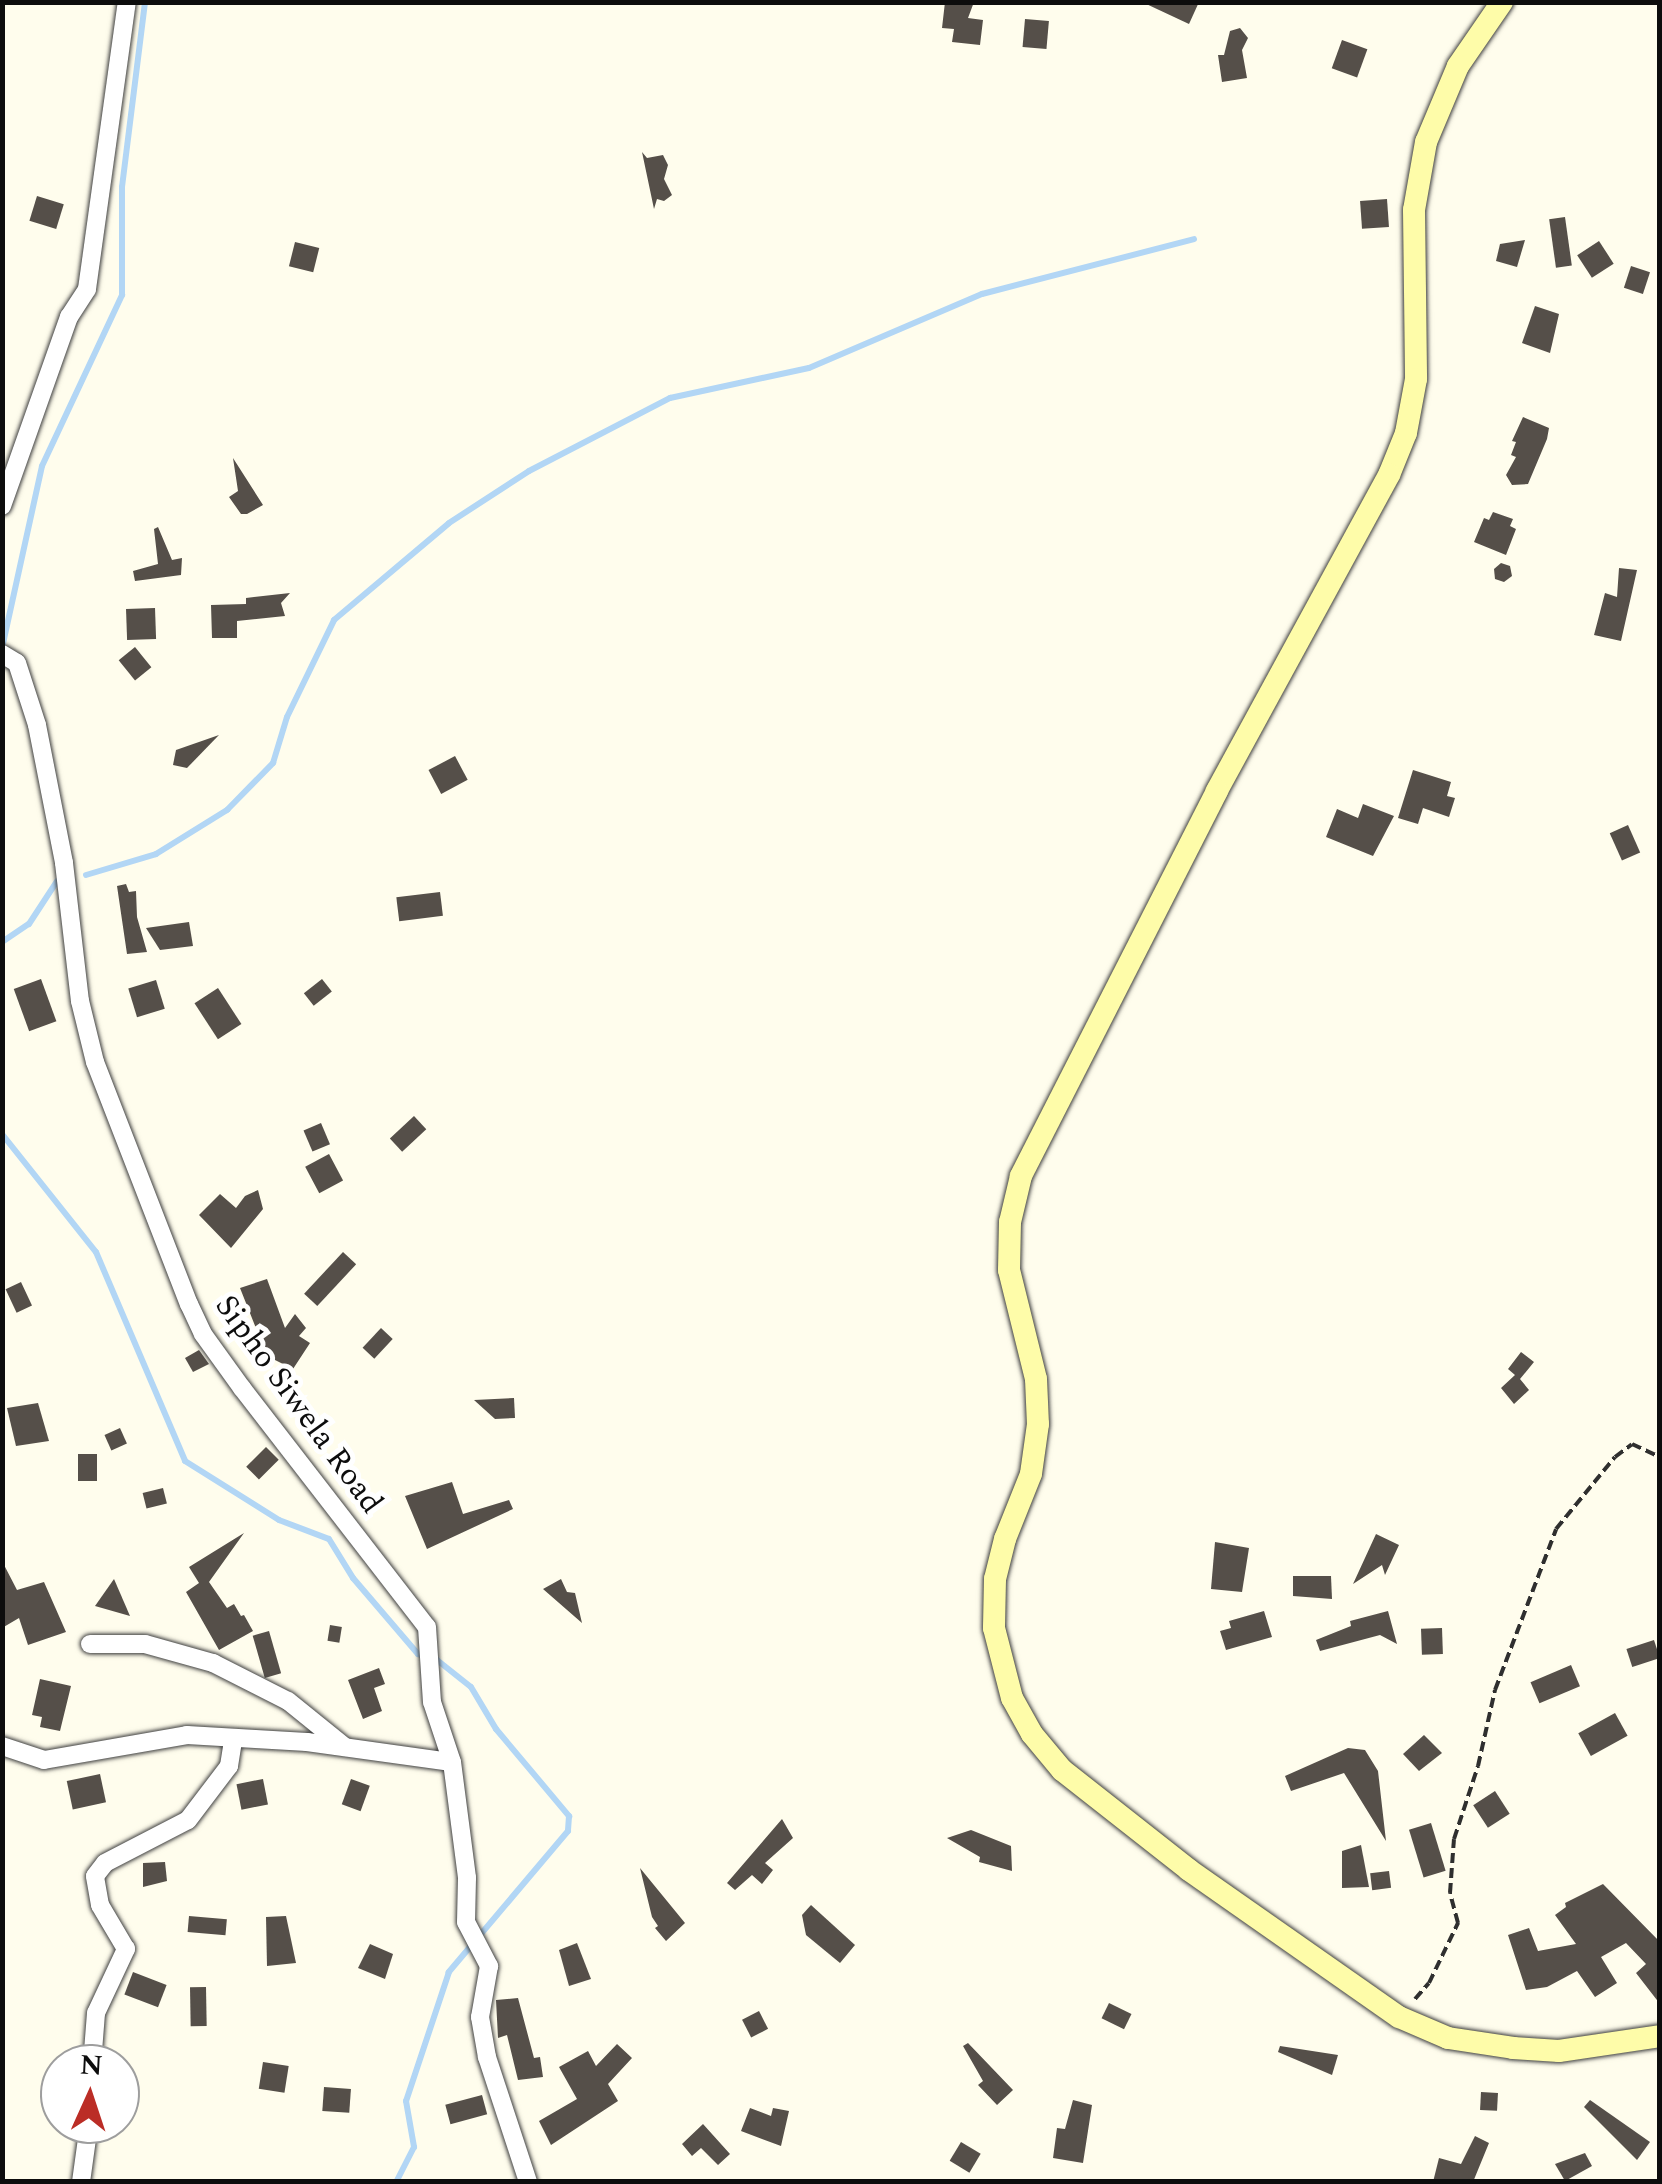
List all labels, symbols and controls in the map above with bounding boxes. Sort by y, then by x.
street label: Sipho Siwela Road [206,1288,390,1522]
text: N [79,2043,104,2088]
north arrow [40,2044,140,2144]

